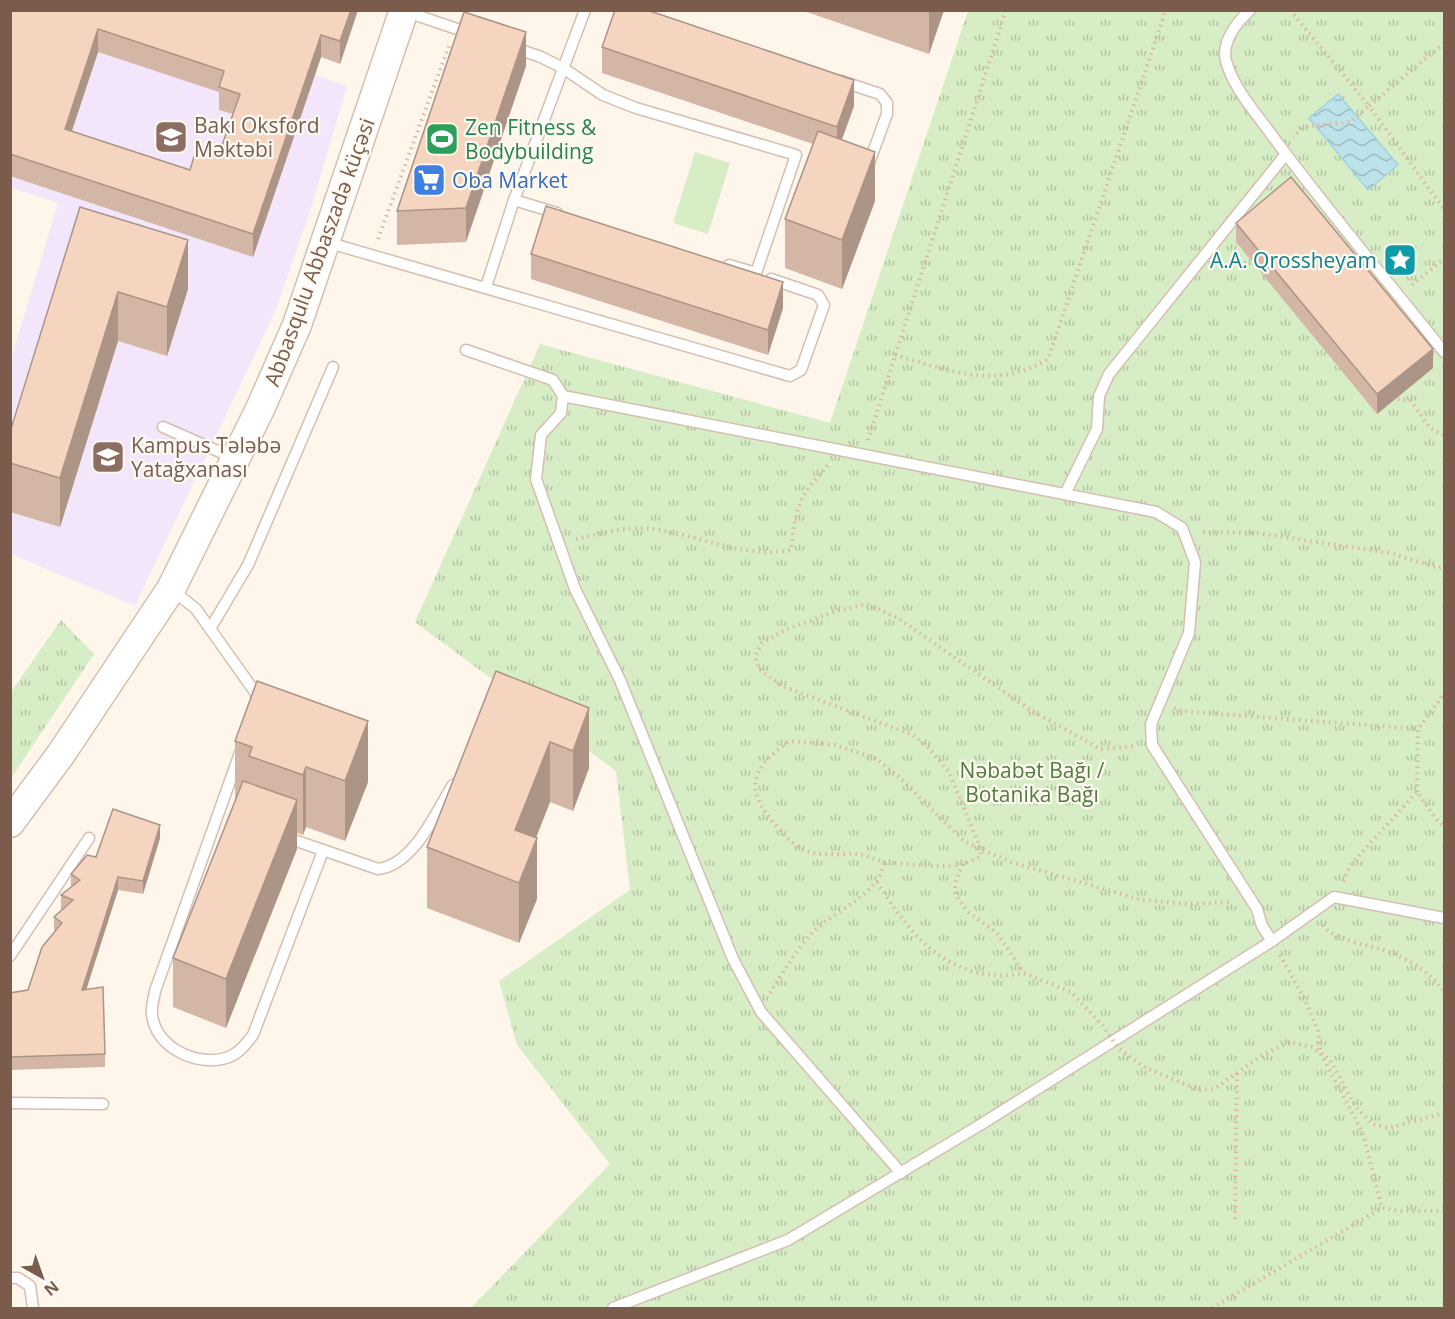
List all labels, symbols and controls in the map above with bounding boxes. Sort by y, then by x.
place label: Bakı Oksford Məktəbi [194,111,320,163]
place label: Zen Fitness & Bodybuilding [465,113,597,165]
street label: Abbasqulu Abbaszadə küçəsi [257,114,381,390]
school or university icon: Bakı Oksford Məktəbi [153,119,189,155]
sports icon: Zen Fitness & Bodybuilding [424,121,460,157]
supermarket icon: Oba Market [411,162,447,198]
place label: Oba Market [452,166,568,194]
place icon: A.A. Qrossheyam [1382,242,1418,278]
place label: A.A. Qrossheyam [1210,246,1377,274]
place label: Kampus Tələbə Yatağxanası [131,431,281,483]
school or university icon: Kampus Tələbə Yatağxanası [90,439,126,475]
park label: Nəbabət Bağı / Botanika Bağı [960,756,1105,808]
north arrow [12,1247,72,1307]
text: N [40,1276,64,1301]

